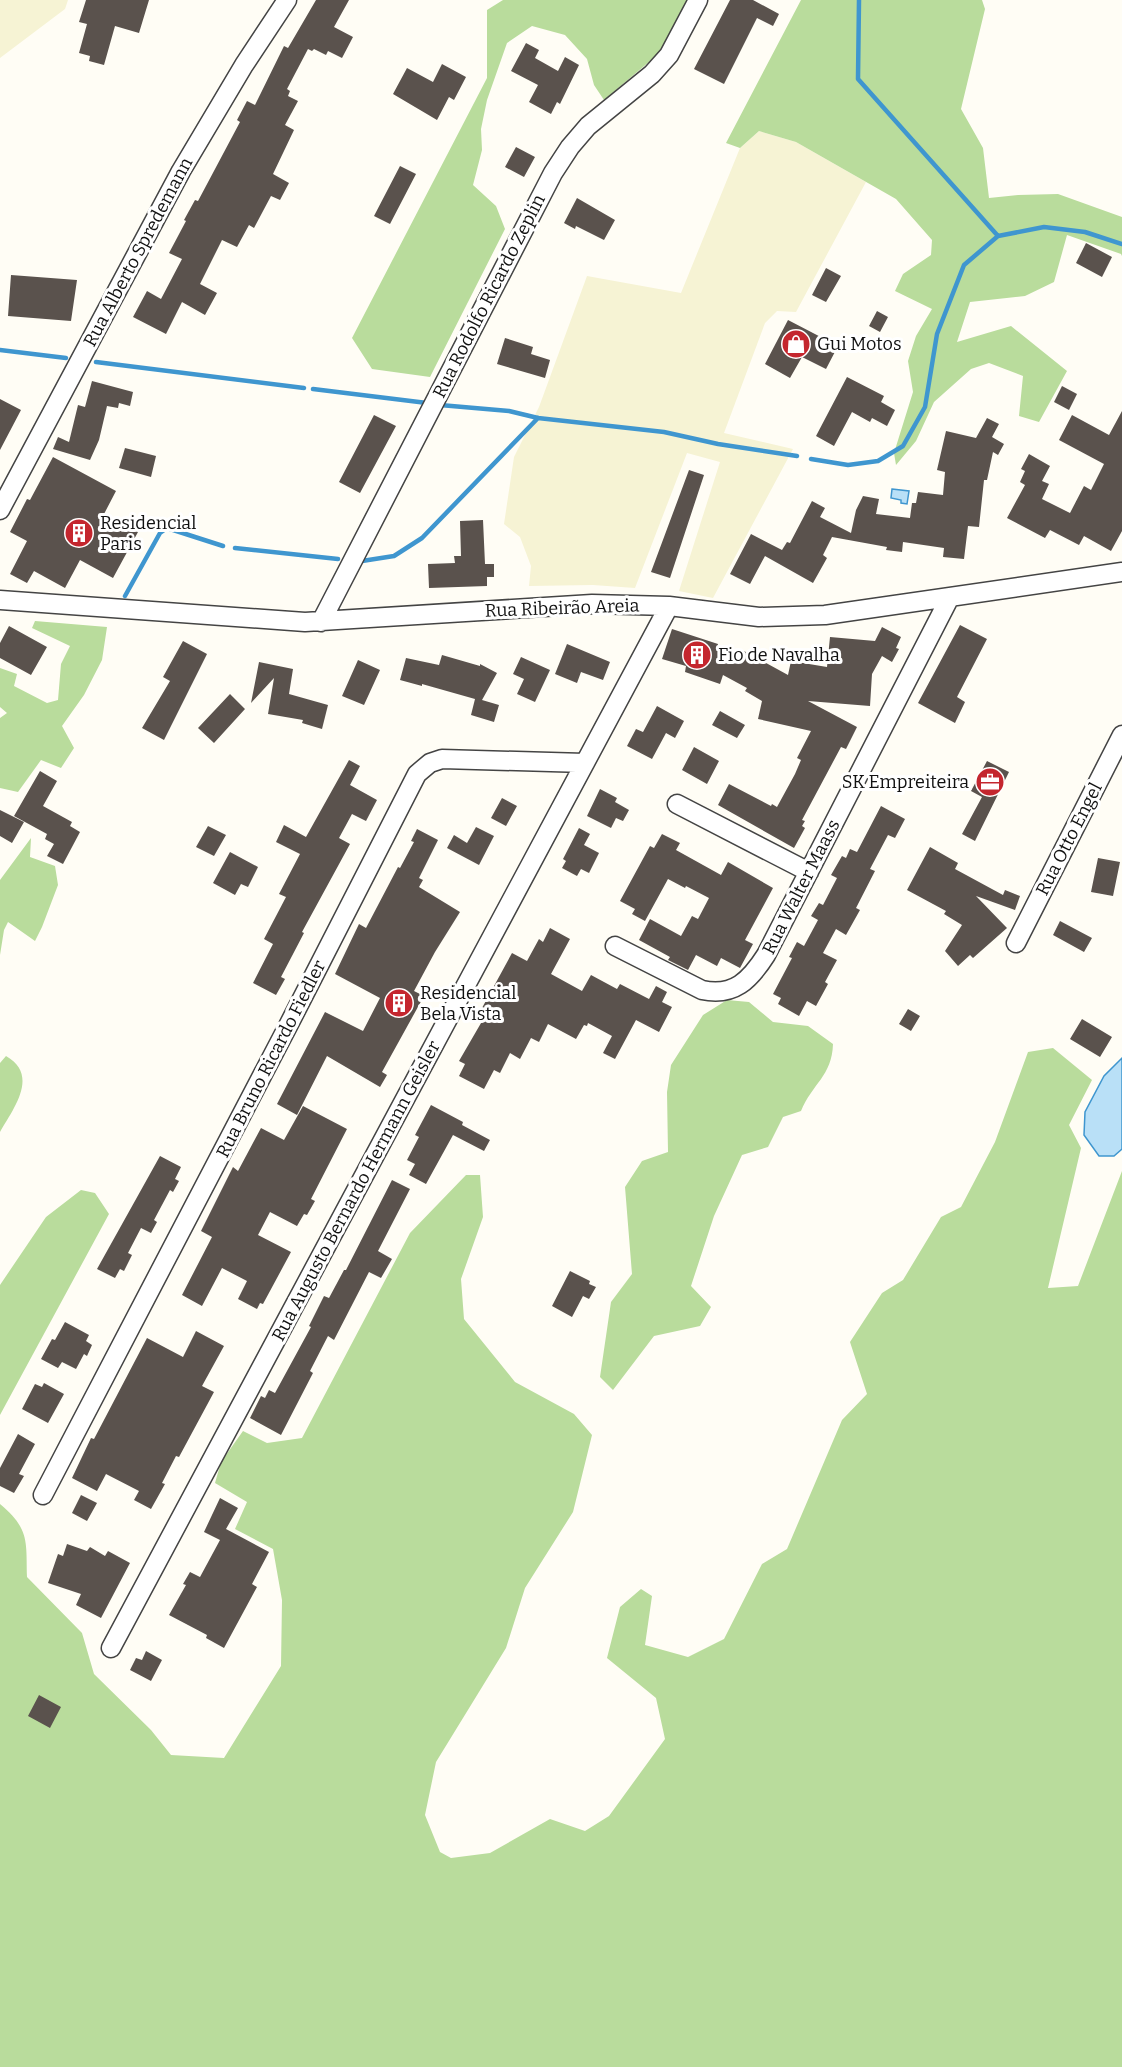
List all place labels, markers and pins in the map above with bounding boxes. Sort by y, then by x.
shop icon: Gui Motos [780,328,812,360]
place label: Gui Motos [817,333,902,355]
place label: Residencial Paris [100,512,196,555]
building icon: Residencial Paris [63,517,95,549]
building icon: Fio de Navalha [681,639,713,671]
place label: Fio de Navalha [718,644,840,666]
office icon: SK Empreiteira [974,766,1006,798]
place label: SK Empreiteira [842,771,969,793]
place label: Residencial Bela Vista [420,982,516,1025]
building icon: Residencial Bela Vista [383,987,415,1019]

